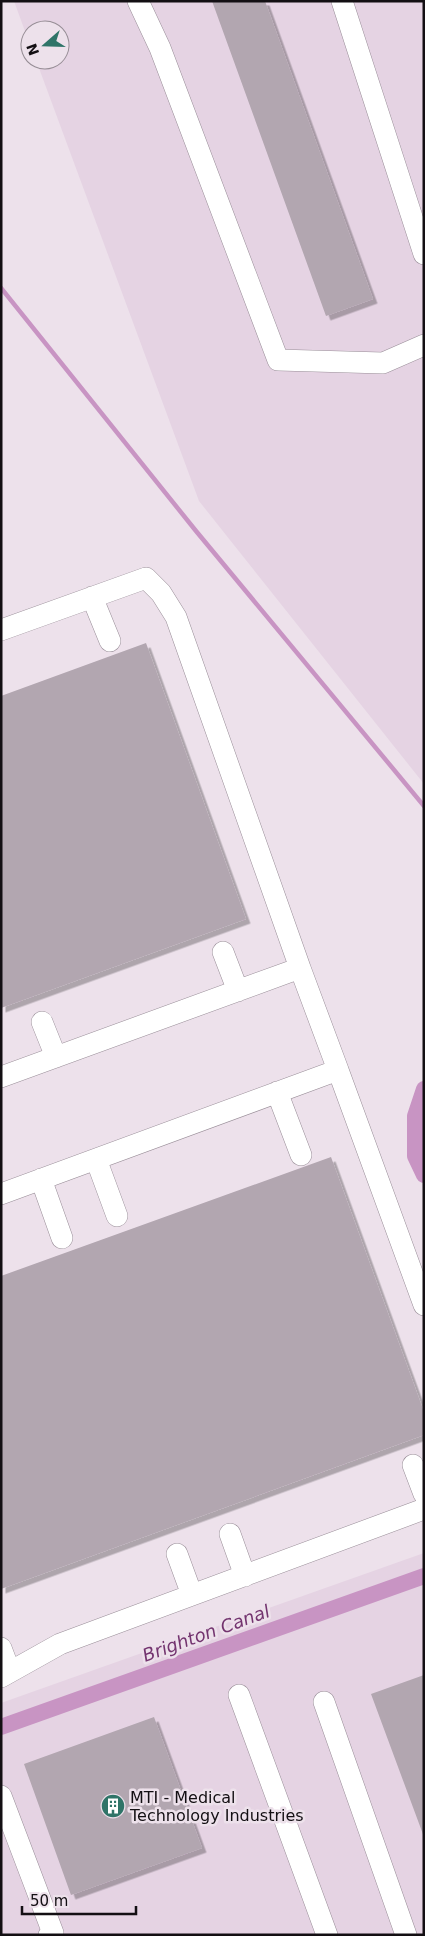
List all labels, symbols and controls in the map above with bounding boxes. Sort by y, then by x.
north arrow [20,20,70,70]
text: N [23,41,42,58]
water label: Brighton Canal [140,1600,272,1666]
place label: MTI - Medical Technology Industries [129,1788,304,1825]
building icon: MTI - Medical Technology Industries [100,1793,126,1819]
scale bar [22,1884,136,1916]
text: 50 m [30,1892,68,1910]

